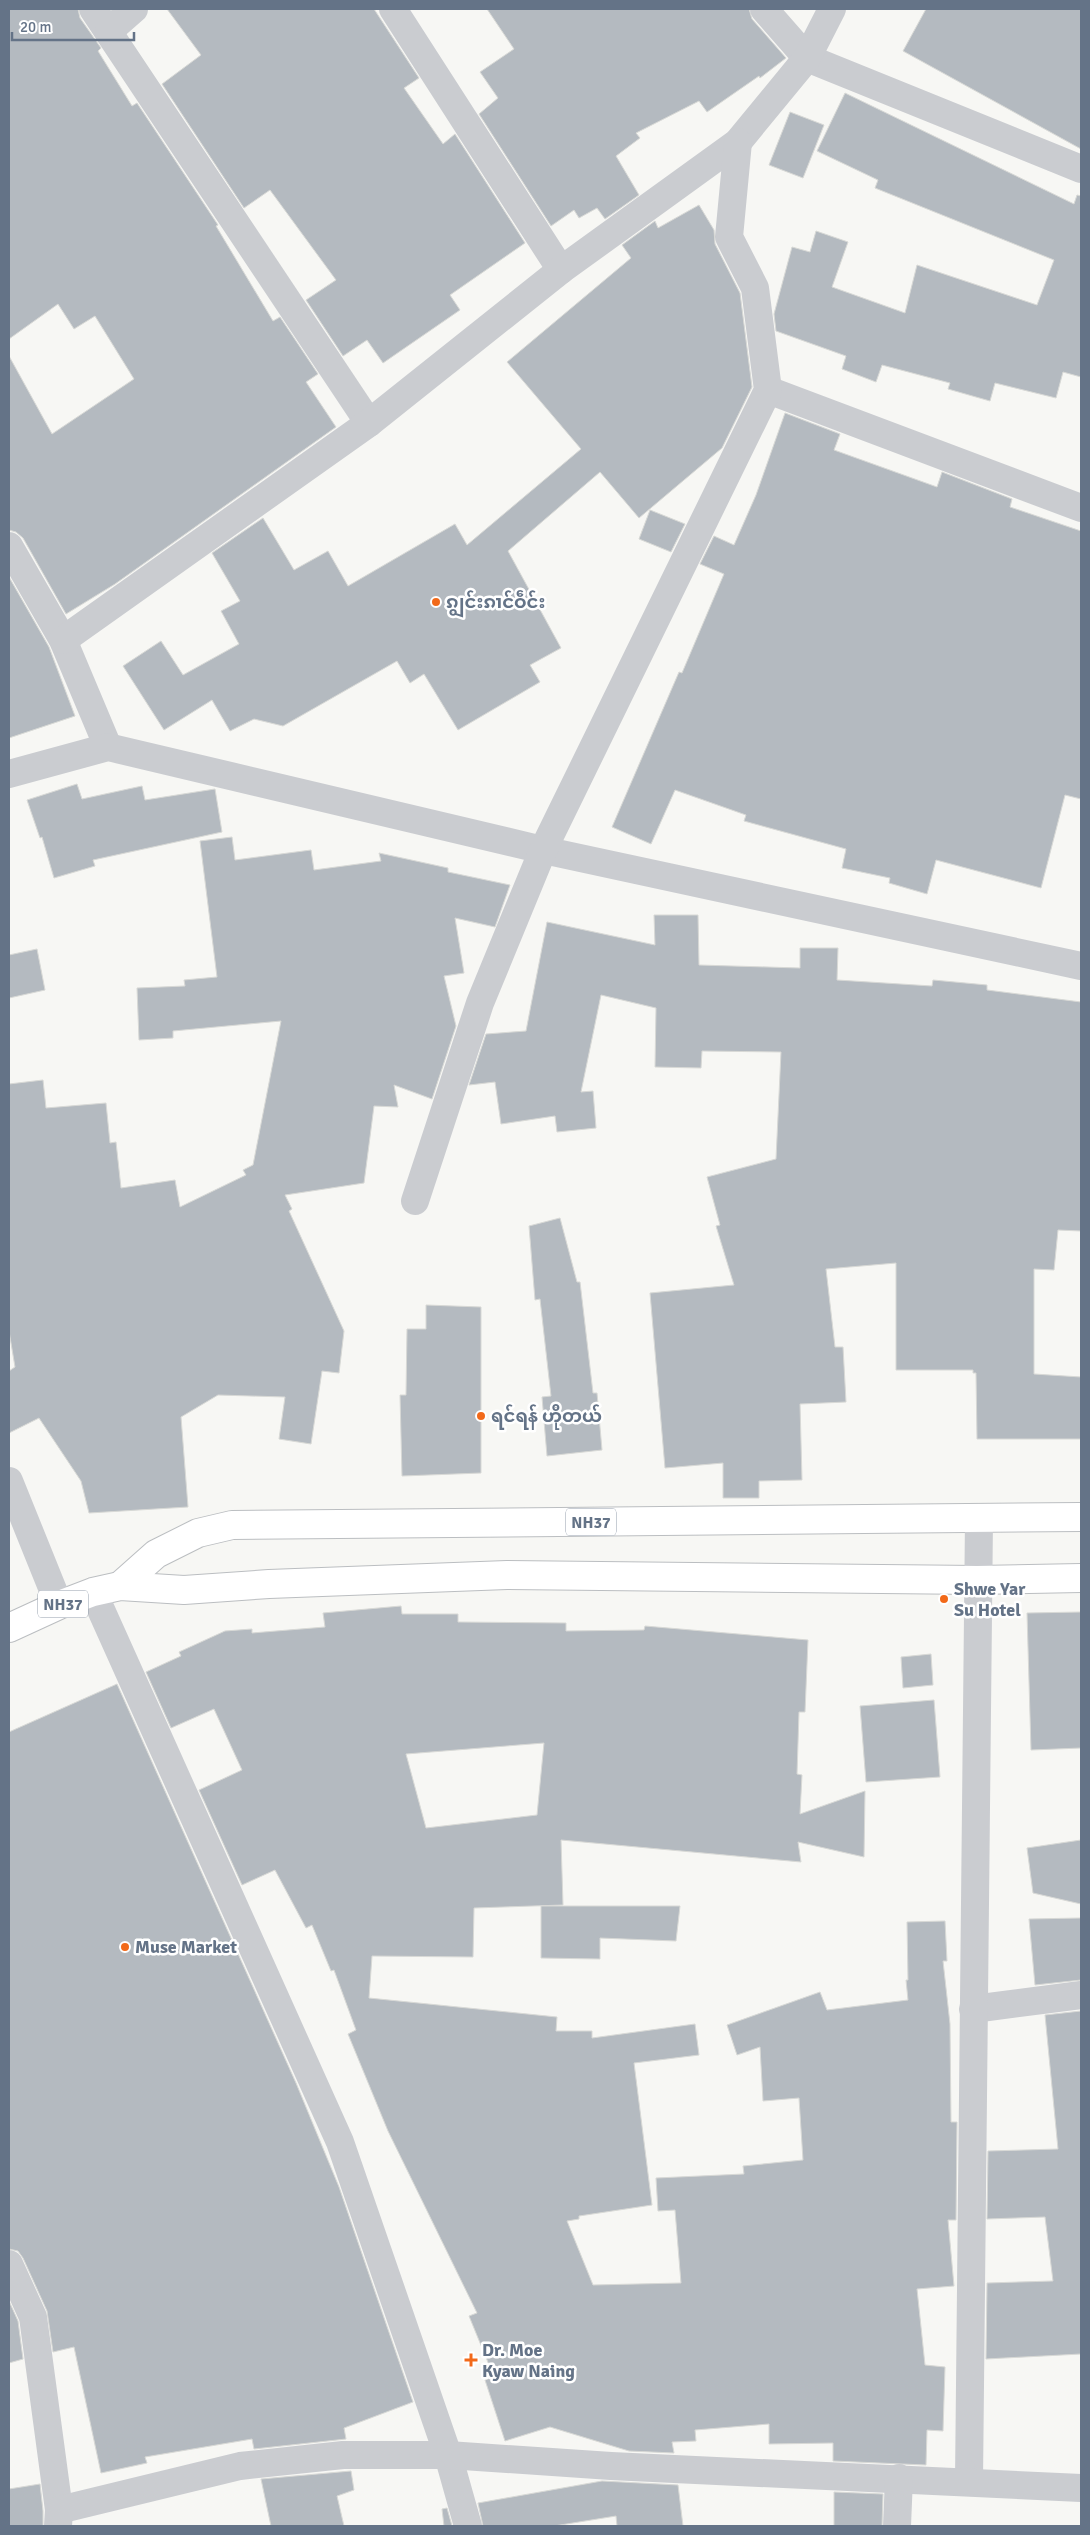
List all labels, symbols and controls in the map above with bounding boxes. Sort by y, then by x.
scale bar [12,10,135,42]
text: 20 m [20,18,51,36]
place label: ၵျွင်းၵၢင်ဝဵင်း [446,590,545,618]
marker: ၵျွင်းၵၢင်ဝဵင်း [430,596,442,608]
place label: ရင်ရန် ဟိုတယ် [491,1404,602,1430]
marker: ရင်ရန် ဟိုတယ် [475,1410,487,1422]
road number: NH37 [566,1508,616,1535]
place label: Shwe Yar Su Hotel [954,1578,1026,1621]
road number: NH37 [38,1590,88,1618]
marker: Shwe Yar Su Hotel [938,1593,950,1605]
place label: Muse Market [135,1936,237,1958]
marker: Muse Market [119,1941,131,1953]
place label: Dr. Moe Kyaw Naing [482,2339,575,2382]
marker: Dr. Moe Kyaw Naing [464,2353,478,2367]

